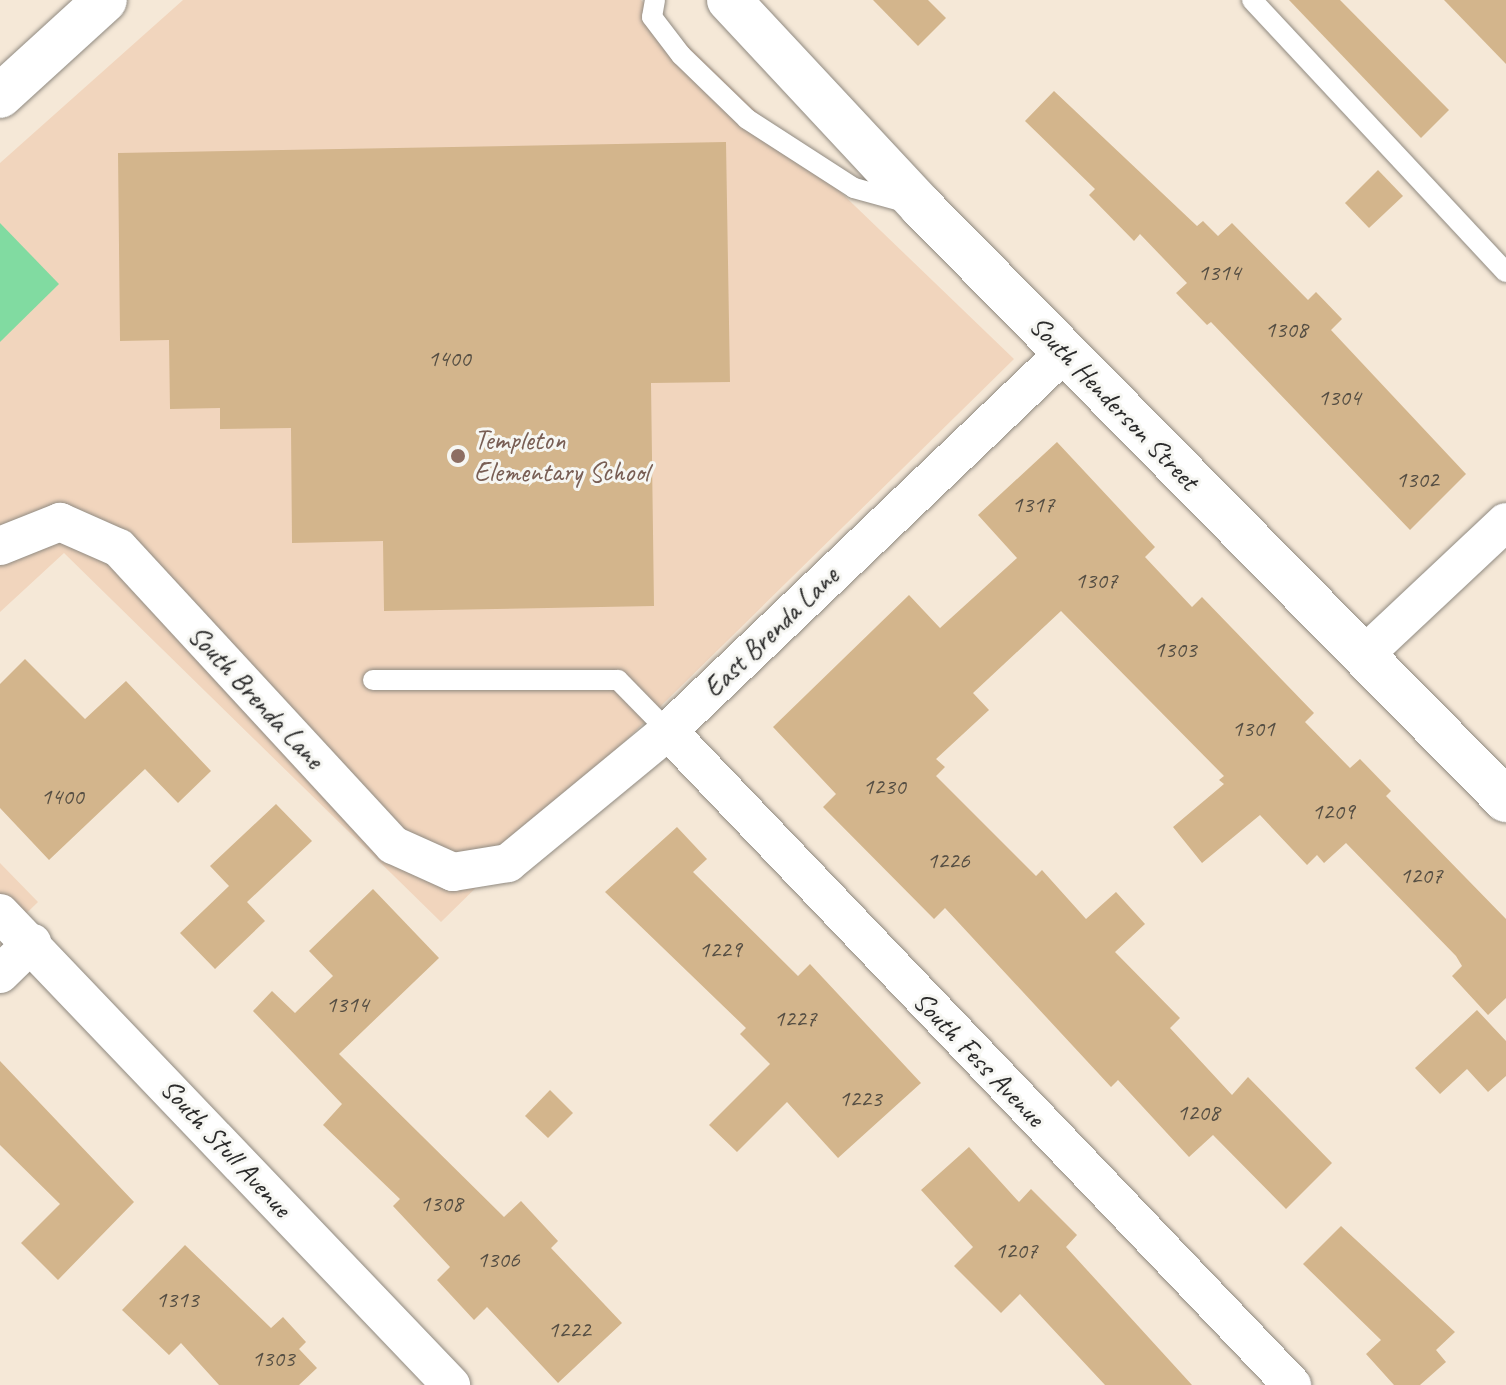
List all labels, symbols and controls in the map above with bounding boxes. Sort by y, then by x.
house number: 1314 [1197,259,1241,287]
street label: South Henderson Street [1022,309,1206,497]
house number: 1308 [1264,316,1308,344]
house number: 1400 [427,345,471,373]
house number: 1304 [1317,384,1361,412]
place label: Templeton Elementary School [474,423,649,489]
marker: Templeton Elementary School [449,447,467,465]
house number: 1302 [1395,466,1439,494]
house number: 1317 [1011,491,1055,519]
street label: East Brenda Lane [697,560,845,704]
house number: 1307 [1074,567,1118,595]
street label: South Brenda Lane [181,618,331,776]
house number: 1303 [1153,636,1197,664]
house number: 1301 [1231,715,1275,743]
house number: 1230 [862,773,906,801]
house number: 1400 [40,783,84,811]
house number: 1209 [1311,798,1355,826]
house number: 1226 [926,847,970,875]
house number: 1207 [1399,862,1443,890]
house number: 1229 [698,936,742,964]
street label: South Fess Avenue [907,985,1051,1133]
house number: 1314 [325,991,369,1019]
house number: 1227 [773,1005,817,1033]
street label: South Stull Avenue [153,1072,299,1224]
house number: 1223 [838,1085,882,1113]
house number: 1208 [1176,1099,1220,1127]
house number: 1308 [419,1190,463,1218]
house number: 1207 [994,1237,1038,1265]
house number: 1306 [476,1246,520,1274]
house number: 1313 [155,1286,199,1314]
house number: 1222 [547,1316,591,1344]
house number: 1303 [251,1345,295,1373]

